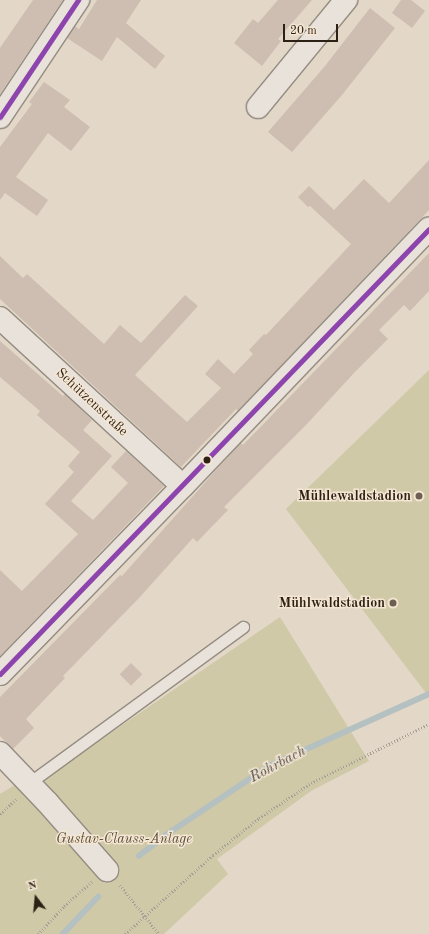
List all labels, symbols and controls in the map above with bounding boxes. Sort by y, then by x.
scale bar [285,16,340,42]
text: 20 m [290,25,317,37]
street label: Schützenstraße [52,364,132,440]
unlabelled marker [202,455,212,465]
place label: Mühlewaldstadion [298,488,411,504]
marker: Mühlewaldstadion [414,491,424,501]
place label: Mühlwaldstadion [279,595,385,611]
marker: Mühlwaldstadion [388,598,398,608]
water label: Rohrbach [247,743,309,787]
park label: Gustav-Clauss-Anlage [56,831,192,847]
north arrow [16,878,56,918]
text: N [27,880,38,892]

